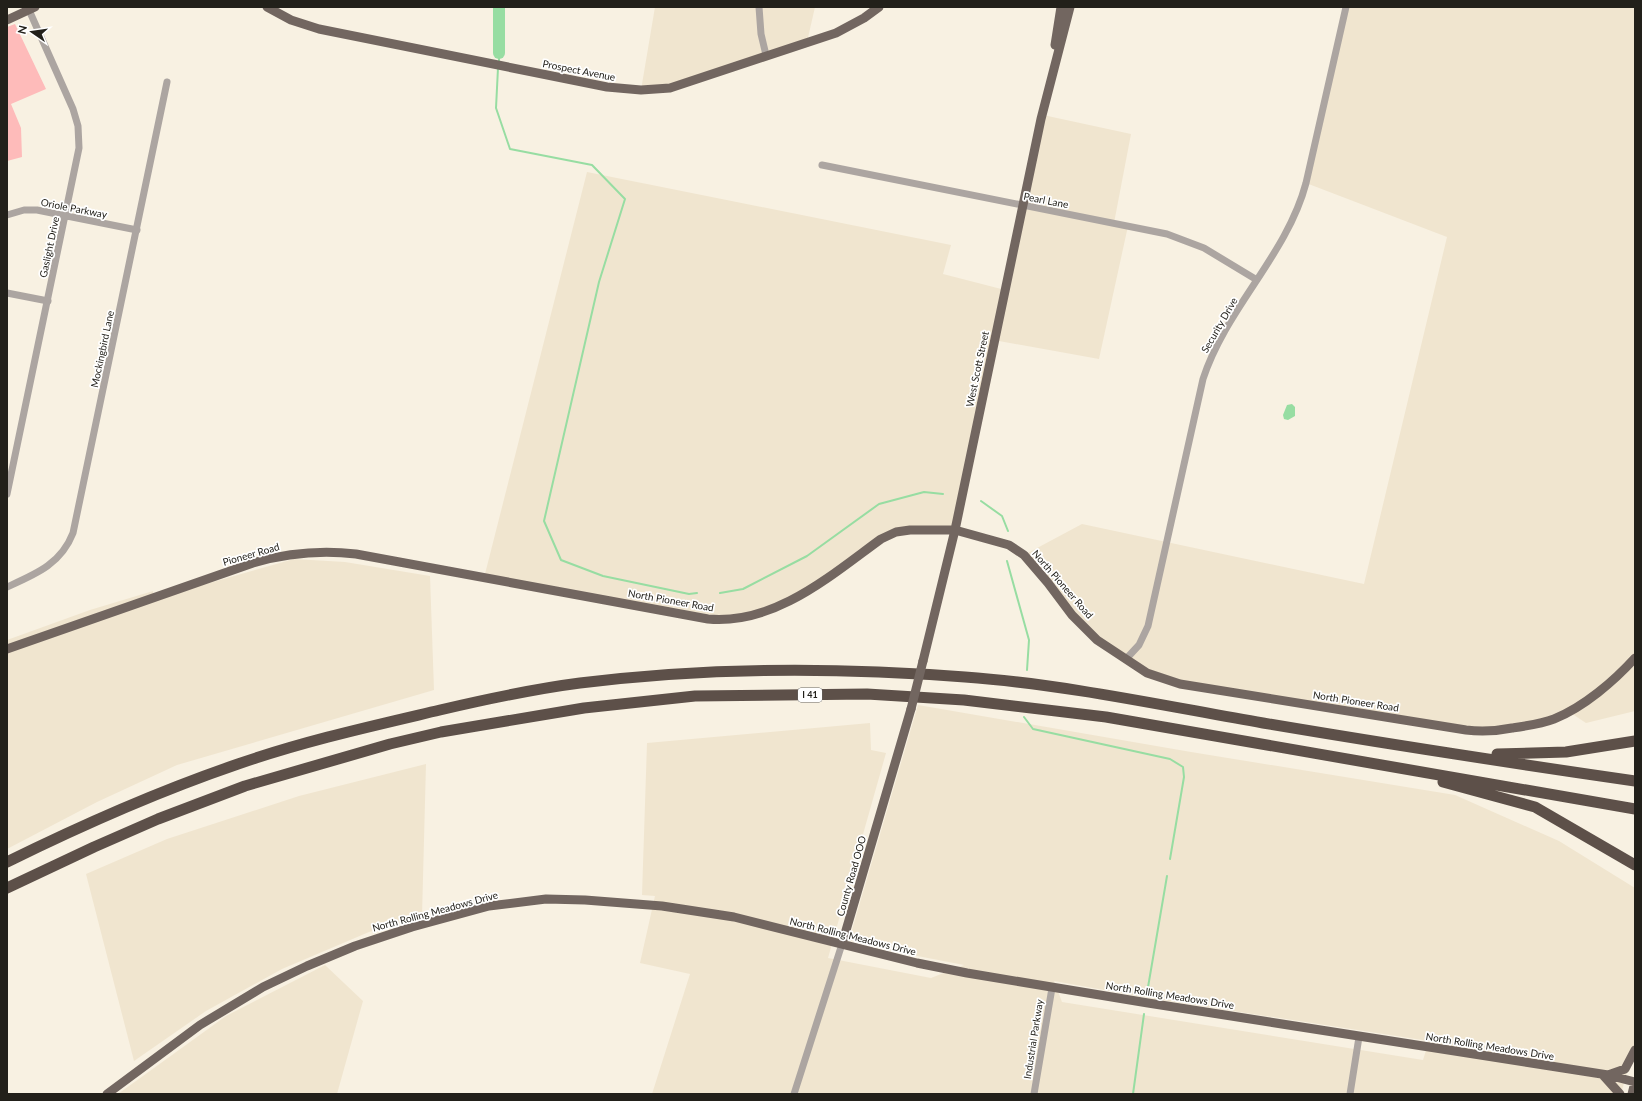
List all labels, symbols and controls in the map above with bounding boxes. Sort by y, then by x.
north arrow [12,12,52,52]
text: N [14,24,29,35]
street label: Prospect Avenue [542,57,616,83]
street label: Pearl Lane [1023,190,1069,210]
street label: Oriole Parkway [40,196,109,220]
street label: Gaslight Drive [37,215,61,279]
street label: Security Drive [1198,295,1240,355]
street label: Mockingbird Lane [88,309,116,389]
street label: West Scott Street [963,330,991,408]
street label: Pioneer Road [221,540,281,568]
street label: North Pioneer Road [1030,547,1096,621]
street label: North Pioneer Road [627,587,715,613]
road number: I 41 [798,688,822,702]
street label: North Pioneer Road [1312,688,1400,714]
street label: County Road OOO [834,834,868,918]
street label: North Rolling Meadows Drive [371,888,499,934]
street label: North Rolling Meadows Drive [789,914,917,958]
street label: North Rolling Meadows Drive [1105,979,1235,1011]
street label: Industrial Parkway [1021,997,1045,1080]
street label: North Rolling Meadows Drive [1425,1030,1555,1062]

